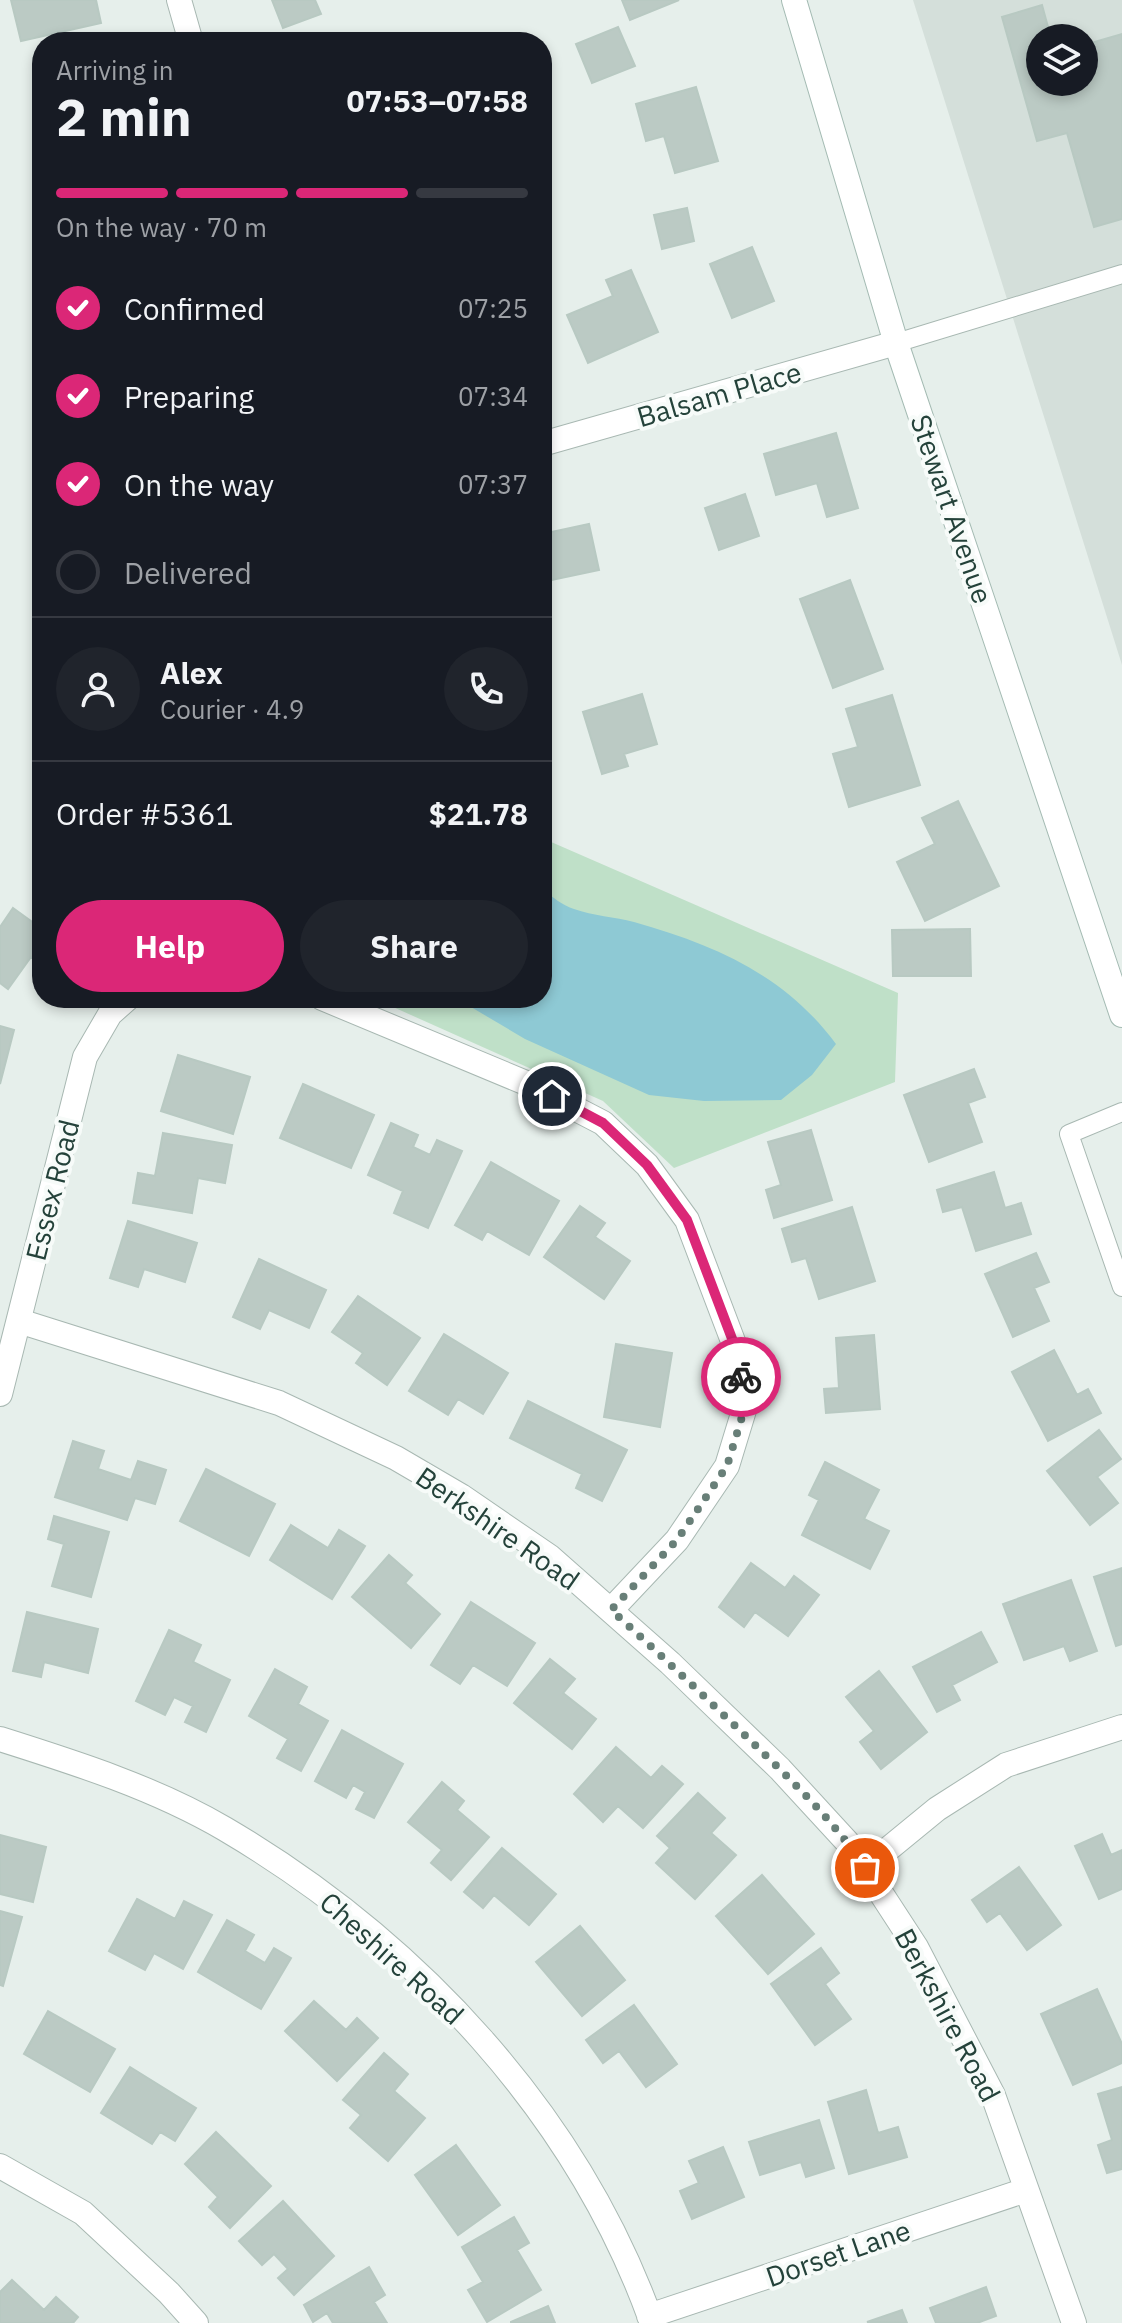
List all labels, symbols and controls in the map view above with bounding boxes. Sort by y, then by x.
map controls [1026,24,1098,96]
button: layers [1026,24,1098,96]
text: Arriving in [56,53,173,87]
text: 07:53–07:58 [347,81,528,120]
text: 2 min [56,83,192,150]
text: On the way · 70 m [56,210,267,244]
icon: check [56,286,100,330]
text: Confirmed [124,289,265,328]
text: 07:25 [458,291,528,325]
street label: Balsam Place [633,353,805,435]
icon: check [56,374,100,418]
text: Preparing [124,377,254,416]
text: 07:34 [458,379,528,413]
street label: Stewart Avenue [902,409,1002,609]
icon: check [56,462,100,506]
text: On the way [124,465,274,504]
text: 07:37 [458,467,528,501]
text: Delivered [124,553,252,592]
button: person [56,647,140,731]
button: phone [444,647,528,731]
text: Alex [160,653,223,692]
text: Courier · 4.9 [160,692,304,726]
text: Order #5361 [56,794,233,833]
text: $21.78 [429,794,528,833]
button: Help [56,900,284,992]
button: Share [300,900,528,992]
pin [518,1062,586,1130]
icon: home [530,1074,574,1118]
street label: Essex Road [17,1116,87,1264]
courier [701,1337,781,1417]
icon: bike [719,1355,763,1399]
street label: Berkshire Road [409,1458,587,1598]
pin [831,1834,899,1902]
icon: bag [843,1846,887,1890]
street label: Cheshire Road [312,1883,472,2033]
street label: Berkshire Road [887,1922,1009,2108]
street label: Dorset Lane [761,2211,915,2295]

